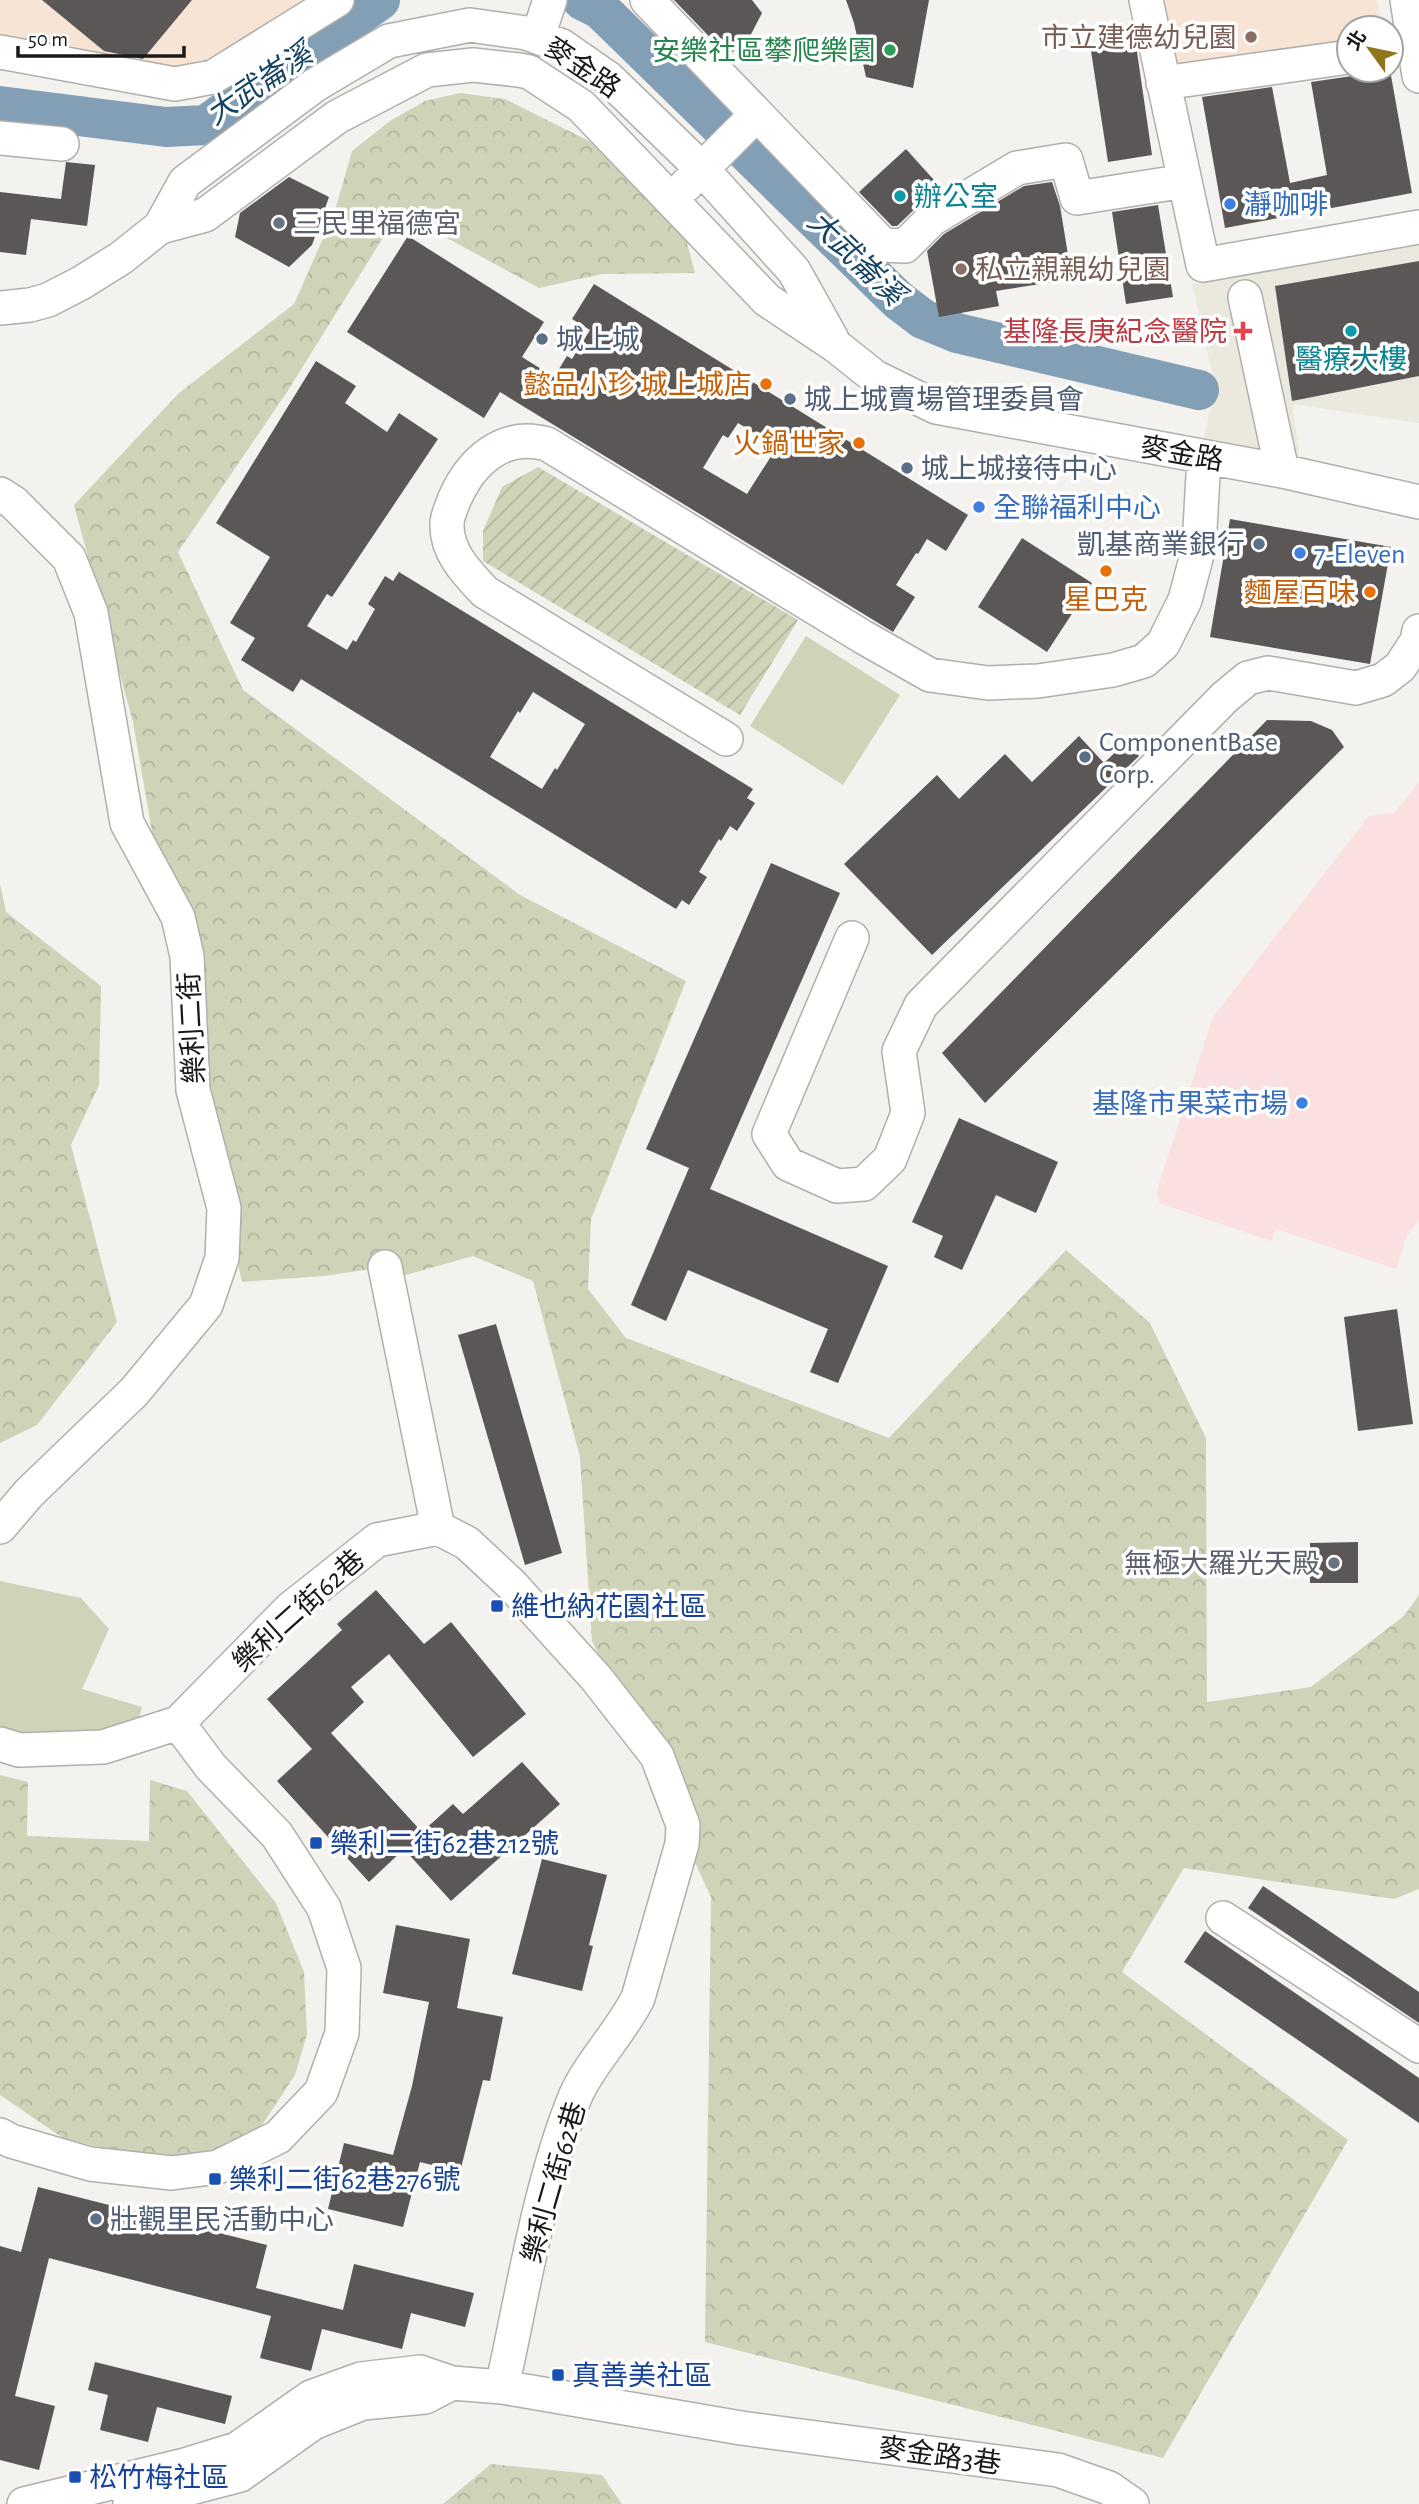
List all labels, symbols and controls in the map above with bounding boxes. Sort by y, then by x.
scale bar [18,14,184,58]
north arrow [1335,14,1405,84]
place label: 市立建德幼兒園 [1041,23,1237,53]
text: 北 [1343,27,1370,54]
text: 50 m [28,29,68,50]
marker: 市立建德幼兒園 [1243,29,1259,45]
street label: 麥金路 [539,32,626,104]
water label: 大武崙溪 [200,35,321,131]
place label: 安樂社區攀爬樂園 [652,36,876,66]
marker: 安樂社區攀爬樂園 [882,42,898,58]
place label: 辦公室 [914,182,998,212]
marker: 辦公室 [892,188,908,204]
place label: 瀞咖啡 [1244,190,1328,220]
marker: 瀞咖啡 [1222,196,1238,212]
water label: 大武崙溪 [802,205,913,314]
place label: 三民里福德宮 [293,209,461,239]
marker: 三民里福德宮 [271,215,287,231]
place label: 私立親親幼兒園 [975,255,1171,285]
marker: 私立親親幼兒園 [953,261,969,277]
place label: 基隆長庚紀念醫院 [1003,317,1227,347]
marker: 基隆長庚紀念醫院 [1233,321,1253,341]
marker: 醫療大樓 [1343,323,1359,339]
place label: 城上城 [556,325,640,355]
marker: 城上城 [534,331,550,347]
place label: 醫療大樓 [1295,345,1407,375]
place label: 懿品小珍 城上城店 [523,370,752,400]
marker: 懿品小珍 城上城店 [758,376,774,392]
place label: 城上城賣場管理委員會 [804,385,1084,415]
marker: 城上城賣場管理委員會 [782,391,798,407]
place label: 火鍋世家 [733,429,845,459]
street label: 麥金路 [1138,432,1226,476]
marker: 火鍋世家 [851,435,867,451]
place label: 城上城接待中心 [921,454,1117,484]
marker: 城上城接待中心 [899,460,915,476]
place label: 全聯福利中心 [993,493,1161,523]
marker: 全聯福利中心 [971,499,987,515]
place label: 凱基商業銀行 [1077,530,1245,560]
marker: 凱基商業銀行 [1251,536,1267,552]
place label: 7-Eleven [1314,541,1406,569]
marker: 7-Eleven [1292,545,1308,561]
marker: 星巴克 [1098,563,1114,579]
place label: 麵屋百味 [1244,578,1356,608]
marker: 麵屋百味 [1362,584,1378,600]
place label: 星巴克 [1064,585,1148,615]
place label: ComponentBase Corp. [1099,729,1278,789]
marker: ComponentBase Corp. [1077,749,1093,765]
street label: 樂利二街 [174,971,210,1085]
place label: 基隆市果菜市場 [1092,1089,1288,1119]
marker: 基隆市果菜市場 [1294,1095,1310,1111]
street label: 樂利二街62巷 [227,1544,370,1677]
place label: 無極大羅光天殿 [1124,1549,1320,1579]
marker: 無極大羅光天殿 [1326,1555,1342,1571]
place label: 維也納花園社區 [511,1592,707,1622]
marker: 維也納花園社區 [489,1598,505,1614]
place label: 樂利二街62巷212號 [330,1829,559,1859]
marker: 樂利二街62巷212號 [308,1835,324,1851]
street label: 樂利二街62巷 [517,2098,591,2266]
place label: 樂利二街62巷276號 [229,2165,460,2195]
marker: 樂利二街62巷276號 [207,2171,223,2187]
place label: 壯觀里民活動中心 [110,2205,334,2235]
marker: 壯觀里民活動中心 [88,2211,104,2227]
place label: 真善美社區 [572,2361,712,2391]
marker: 真善美社區 [550,2367,566,2383]
street label: 麥金路3巷 [877,2433,1003,2479]
place label: 松竹梅社區 [89,2463,229,2493]
marker: 松竹梅社區 [67,2469,83,2485]

